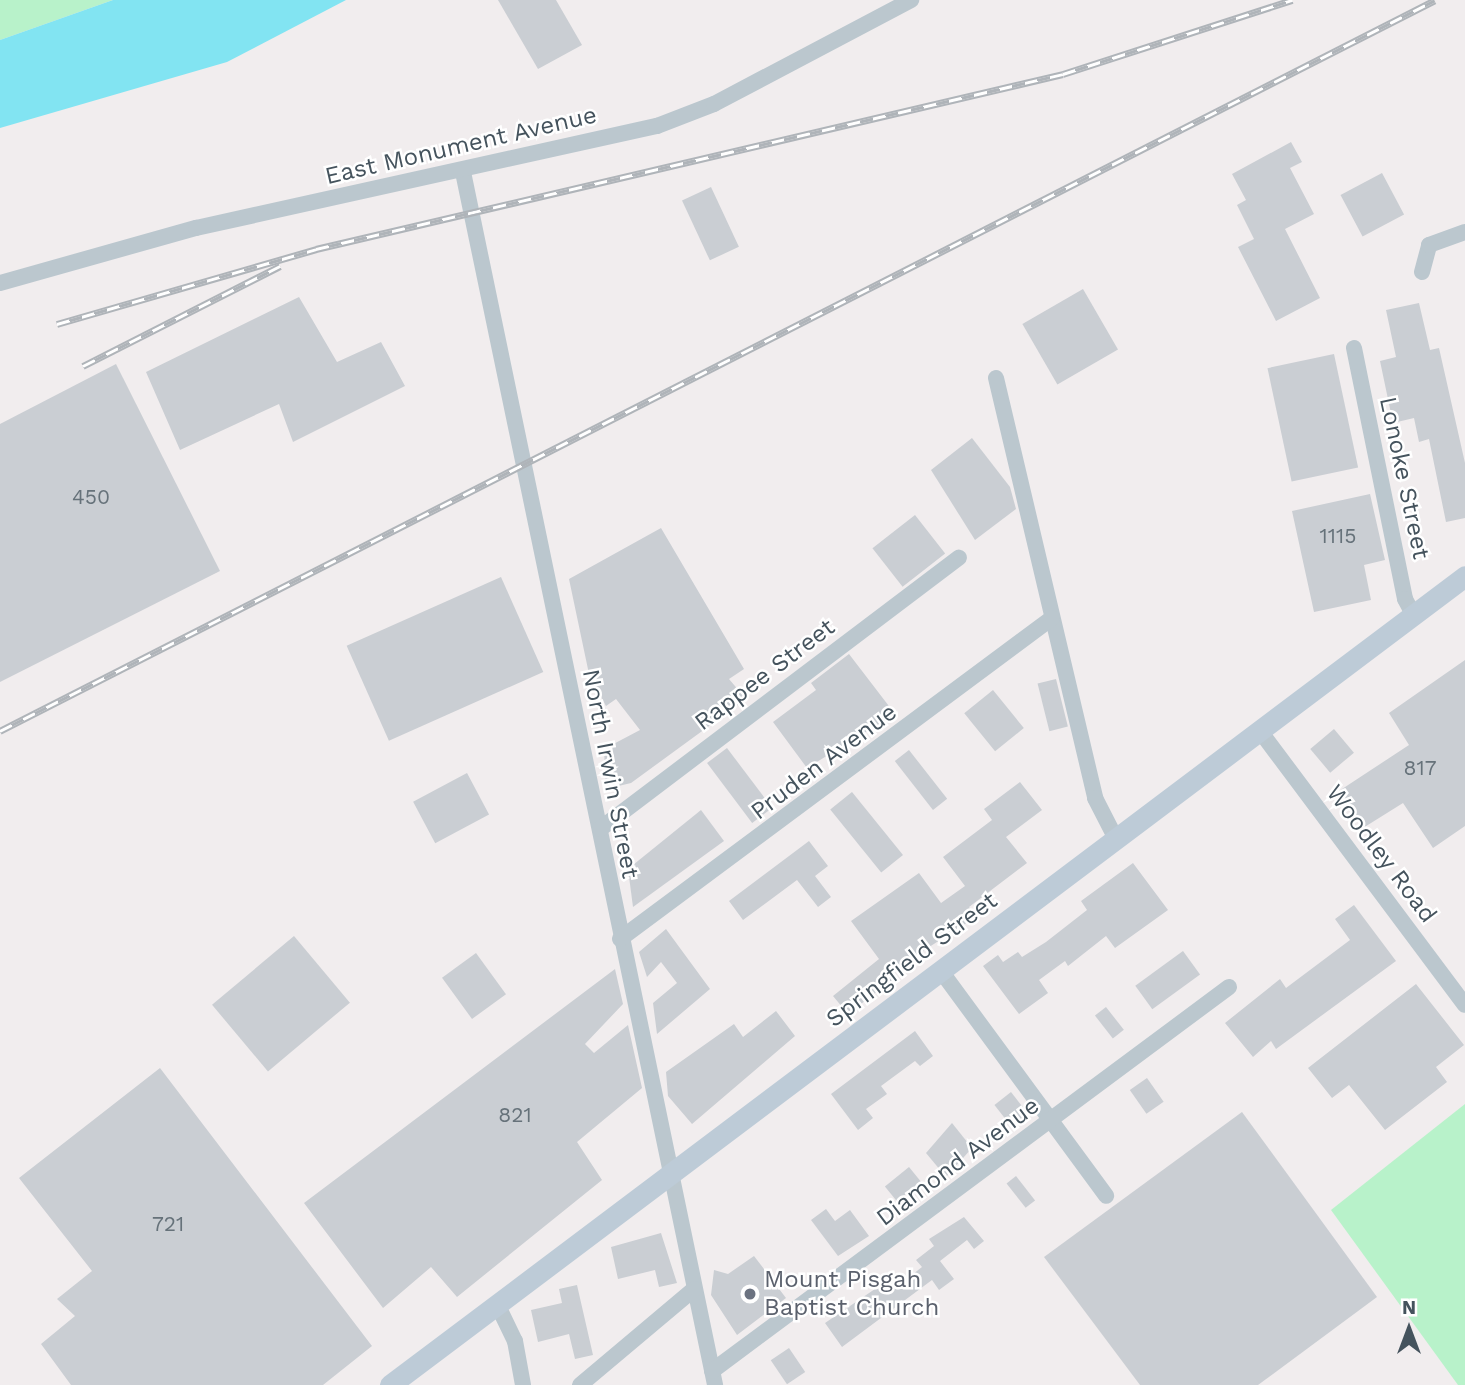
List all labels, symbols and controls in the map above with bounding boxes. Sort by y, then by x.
street label: East Monument Avenue [322,101,600,191]
street label: Lonoke Street [1373,394,1435,562]
house number: 450 [72,484,110,510]
house number: 1115 [1320,523,1356,549]
street label: Rappee Street [689,613,841,737]
street label: North Irwin Street [576,667,644,881]
street label: Pruden Avenue [745,698,903,826]
house number: 817 [1404,755,1436,781]
street label: Woodley Road [1320,779,1442,929]
street label: Springfield Street [821,886,1003,1034]
street label: Diamond Avenue [871,1091,1045,1233]
house number: 821 [498,1102,532,1128]
house number: 721 [152,1211,184,1237]
place label: Mount Pisgah Baptist Church [764,1266,939,1322]
marker: Mount Pisgah Baptist Church [742,1286,758,1302]
north arrow [1374,1294,1444,1364]
text: N [1402,1296,1416,1319]

